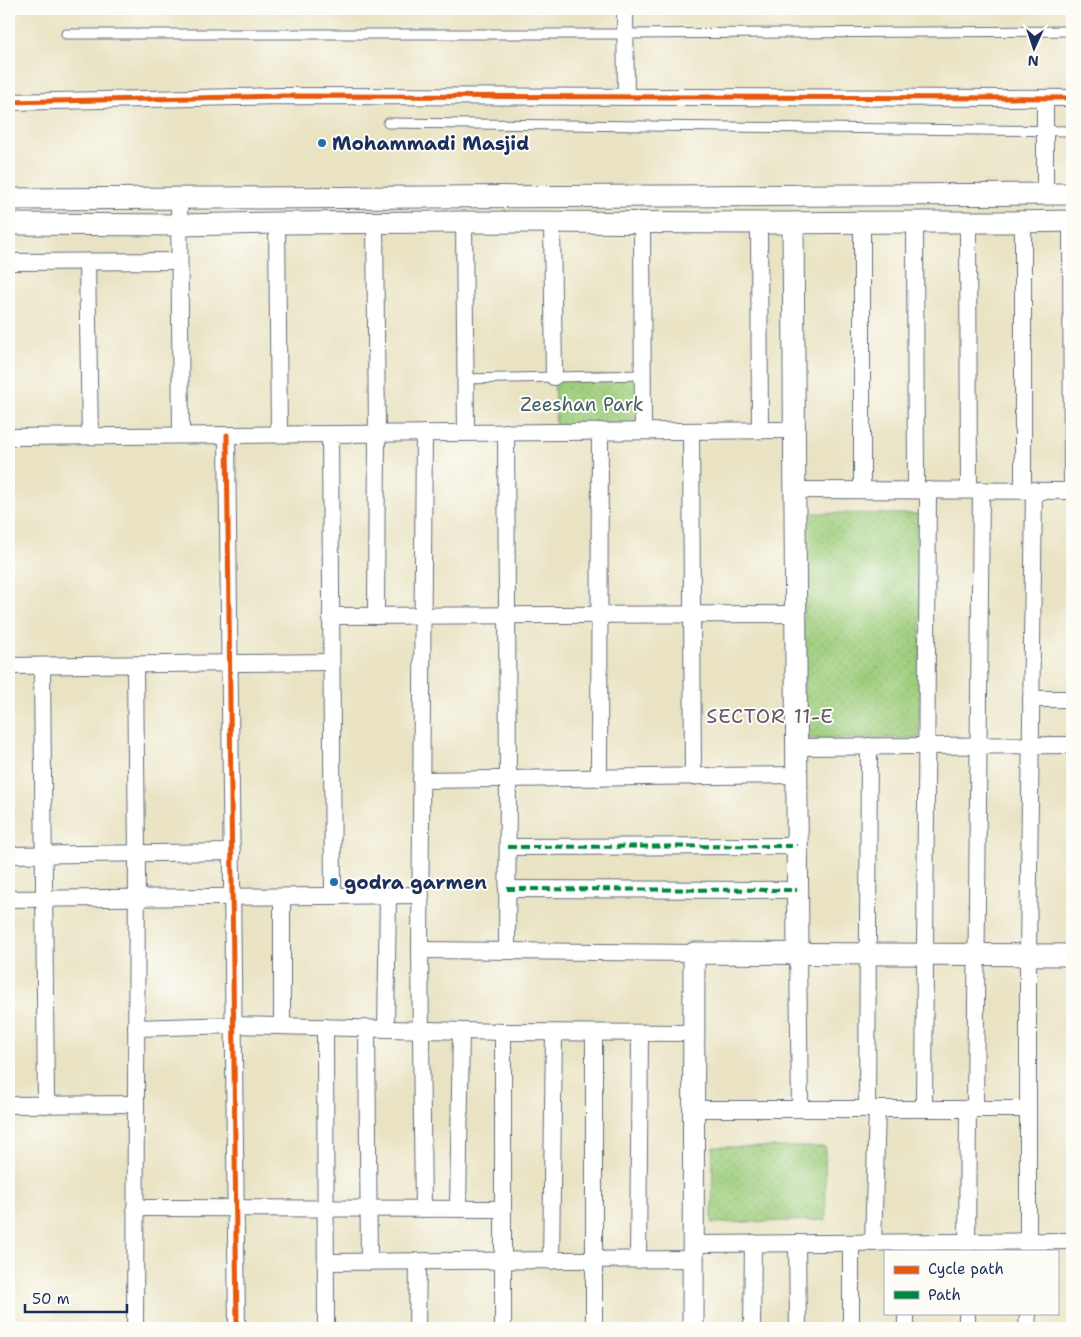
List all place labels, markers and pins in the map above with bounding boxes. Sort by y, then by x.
place label: Mohammadi Masjid [332,131,529,156]
marker: Mohammadi Masjid [316,137,328,149]
place label: godra garmen [344,870,487,895]
marker: godra garmen [328,876,340,888]

